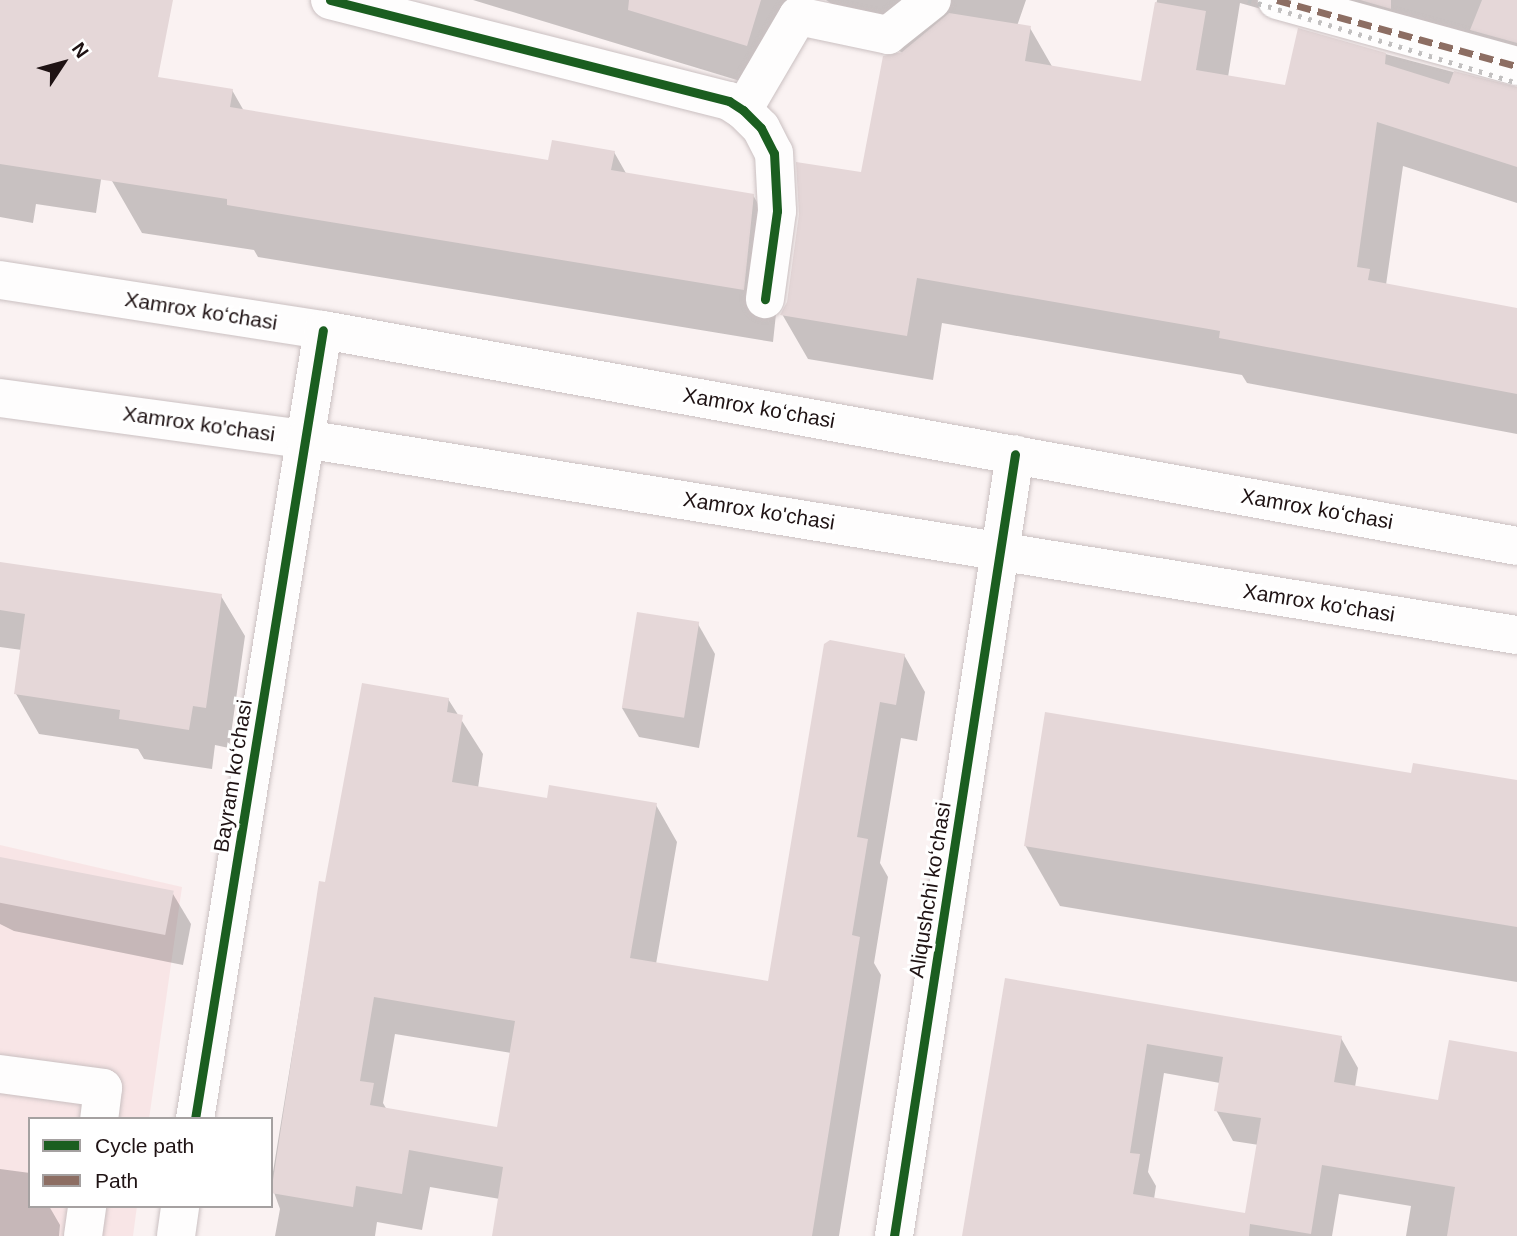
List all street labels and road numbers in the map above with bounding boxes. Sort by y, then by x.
street label: Xamrox koʻchasi [123,287,279,335]
street label: Xamrox koʻchasi [681,382,837,434]
street label: Xamrox ko'chasi [121,401,277,447]
street label: Xamrox koʻchasi [1239,483,1395,535]
street label: Xamrox ko'chasi [681,487,837,535]
street label: Xamrox ko'chasi [1241,579,1397,627]
street label: Bayram ko‘chasi [209,698,257,854]
street label: Aliqushchi ko‘chasi [904,800,956,980]

